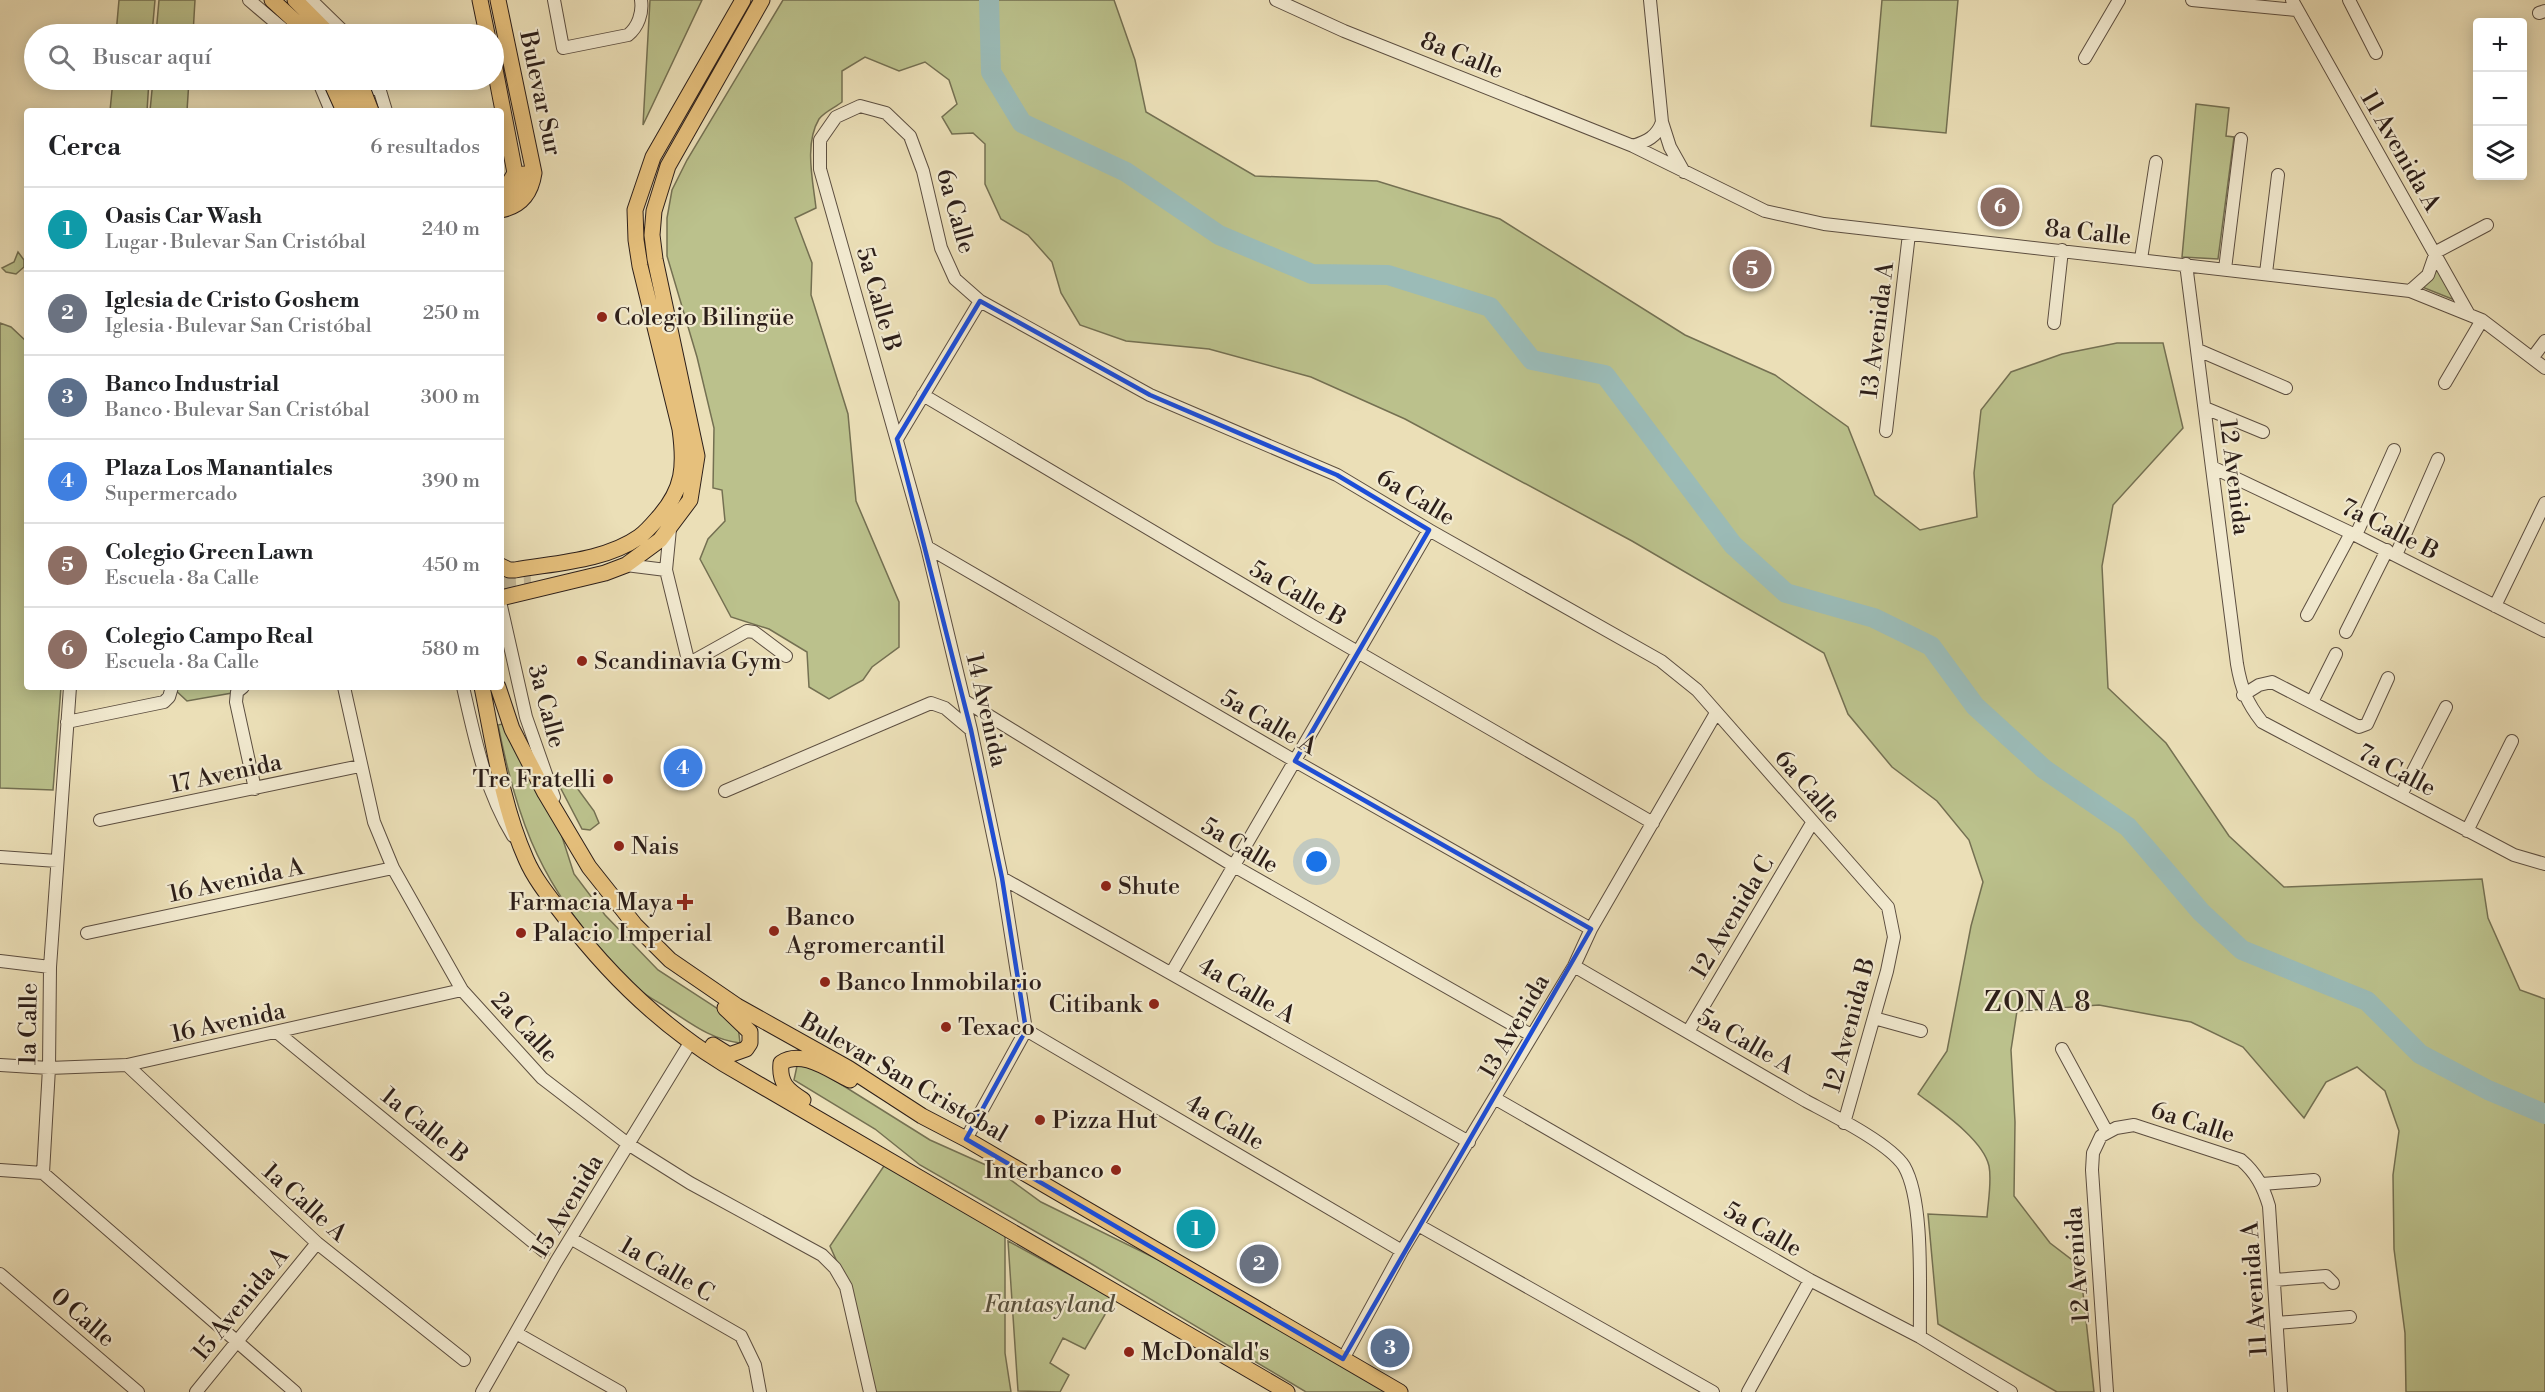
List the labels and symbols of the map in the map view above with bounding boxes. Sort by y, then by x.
street label: 8a Calle [1416,26,1507,86]
street label: Bulevar Sur [512,27,568,158]
street label: 11 Avenida A [2353,86,2447,218]
street label: 6a Calle [929,166,981,257]
pin: 6 [1980,184,2020,230]
street label: 8a Calle [2043,214,2133,252]
street label: 5a Calle B [849,244,907,355]
pin: 5 [1732,246,1772,292]
street label: 13 Avenida A [1855,260,1901,400]
place label: Colegio Bilingüe [614,303,794,333]
marker: Colegio Bilingüe [595,310,609,324]
street label: 12 Avenida [2212,418,2256,538]
street label: 6a Calle [1371,463,1460,533]
street label: 7a Calle B [2336,492,2444,567]
street label: 5a Calle B [1244,554,1351,634]
place label: Scandinavia Gym [594,647,782,677]
street label: 14 Avenida [958,651,1014,771]
marker: Scandinavia Gym [575,654,589,668]
street label: 3a Calle [521,661,572,751]
street label: 5a Calle A [1215,683,1323,763]
street label: 7a Calle [2352,738,2441,804]
street label: 6a Calle [1768,744,1847,829]
pin: 4 [664,746,702,790]
street label: 17 Avenida [168,747,285,800]
place label: Tre Fratelli [472,765,596,795]
marker: Tre Fratelli [601,772,615,786]
street label: 5a Calle [1195,811,1284,881]
place label: Nais [631,832,679,862]
marker: Nais [612,839,626,853]
your location [1302,847,1331,876]
street label: 12 Avenida C [1684,851,1781,984]
street label: 16 Avenida A [166,852,307,910]
place label: Shute [1118,872,1180,902]
marker: Shute [1099,879,1113,893]
place label: Farmacia Maya [509,888,674,918]
marker: Farmacia Maya [678,895,692,909]
place label: Banco Agromercantil [785,903,945,961]
place label: Palacio Imperial [533,919,712,949]
marker: Banco Agromercantil [767,924,781,938]
marker: Palacio Imperial [514,926,528,940]
street label: 4a Calle A [1192,951,1301,1031]
street label: 12 Avenida B [1818,955,1882,1096]
place label: Banco Inmobilario [836,968,1042,998]
street label: 13 Avenida [1473,968,1557,1084]
marker: Banco Inmobilario [818,975,832,989]
street label: 1a Calle [13,983,45,1065]
street label: 2a Calle [484,986,564,1069]
district label: ZONA 8 [1984,986,2092,1020]
place label: Citibank [1049,990,1143,1020]
street label: 16 Avenida [168,996,289,1050]
marker: Citibank [1147,997,1161,1011]
street label: 5a Calle A [1692,1002,1800,1082]
street label: Bulevar San Cristóbal [793,1006,1013,1150]
place label: Texaco [958,1013,1035,1043]
marker: Texaco [939,1020,953,1034]
street label: 1a Calle B [374,1081,474,1170]
street label: 4a Calle [1180,1088,1269,1157]
street label: 6a Calle [2147,1095,2239,1151]
place label: Pizza Hut [1052,1106,1158,1136]
marker: Pizza Hut [1033,1113,1047,1127]
street label: 15 Avenida [525,1149,611,1264]
place label: Interbanco [984,1156,1104,1186]
street label: 1a Calle A [256,1157,353,1249]
marker: Interbanco [1109,1163,1123,1177]
street label: 5a Calle [1718,1196,1807,1264]
street label: 12 Avenida [2059,1205,2097,1324]
pin: 1 [1176,1206,1216,1252]
street label: 11 Avenida A [2235,1220,2275,1357]
street label: 1a Calle C [614,1231,719,1309]
street label: 15 Avenida A [186,1242,296,1367]
pin: 2 [1240,1242,1278,1286]
street label: 0 Calle [44,1282,121,1354]
park label: Fantasyland [984,1290,1116,1320]
pin: 3 [1370,1326,1410,1370]
place label: McDonald's [1141,1338,1270,1368]
marker: McDonald's [1122,1345,1136,1359]

